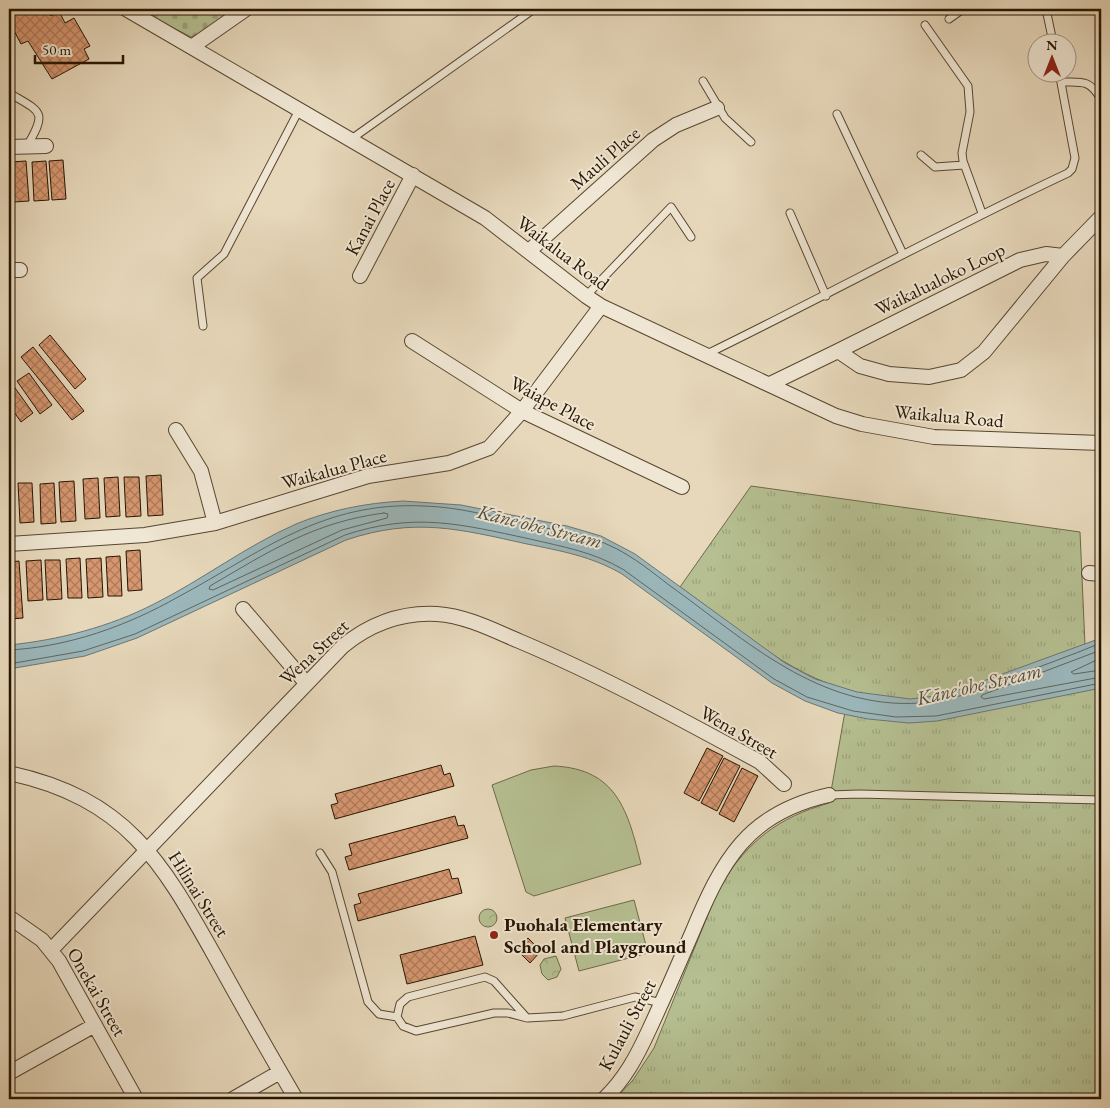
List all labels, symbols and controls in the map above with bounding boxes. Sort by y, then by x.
scale bar [35,32,122,64]
north arrow [1028,32,1078,82]
text: N [1046,36,1058,54]
text: 50 m [42,40,71,59]
street label: Mauli Place [565,121,645,195]
street label: Kanai Place [339,174,401,260]
street label: Waikalua Road [512,210,615,296]
street label: Waikalualoko Loop [871,237,1009,321]
street label: Waiape Place [506,370,600,436]
street label: Waikalua Road [893,399,1005,433]
street label: Waikalua Place [279,443,389,495]
water label: Kāne'ohe Stream [474,498,605,554]
street label: Wena Street [274,613,354,690]
water label: Kāne'ohe Stream [913,657,1044,711]
street label: Wena Street [695,700,783,764]
street label: Hilinai Street [163,846,235,942]
place label: Puohala Elementary School and Playground [504,912,687,959]
marker: Puohala Elementary School and Playground [488,929,500,941]
street label: Onekai Street [62,943,132,1041]
street label: Kulauli Street [593,975,661,1075]

